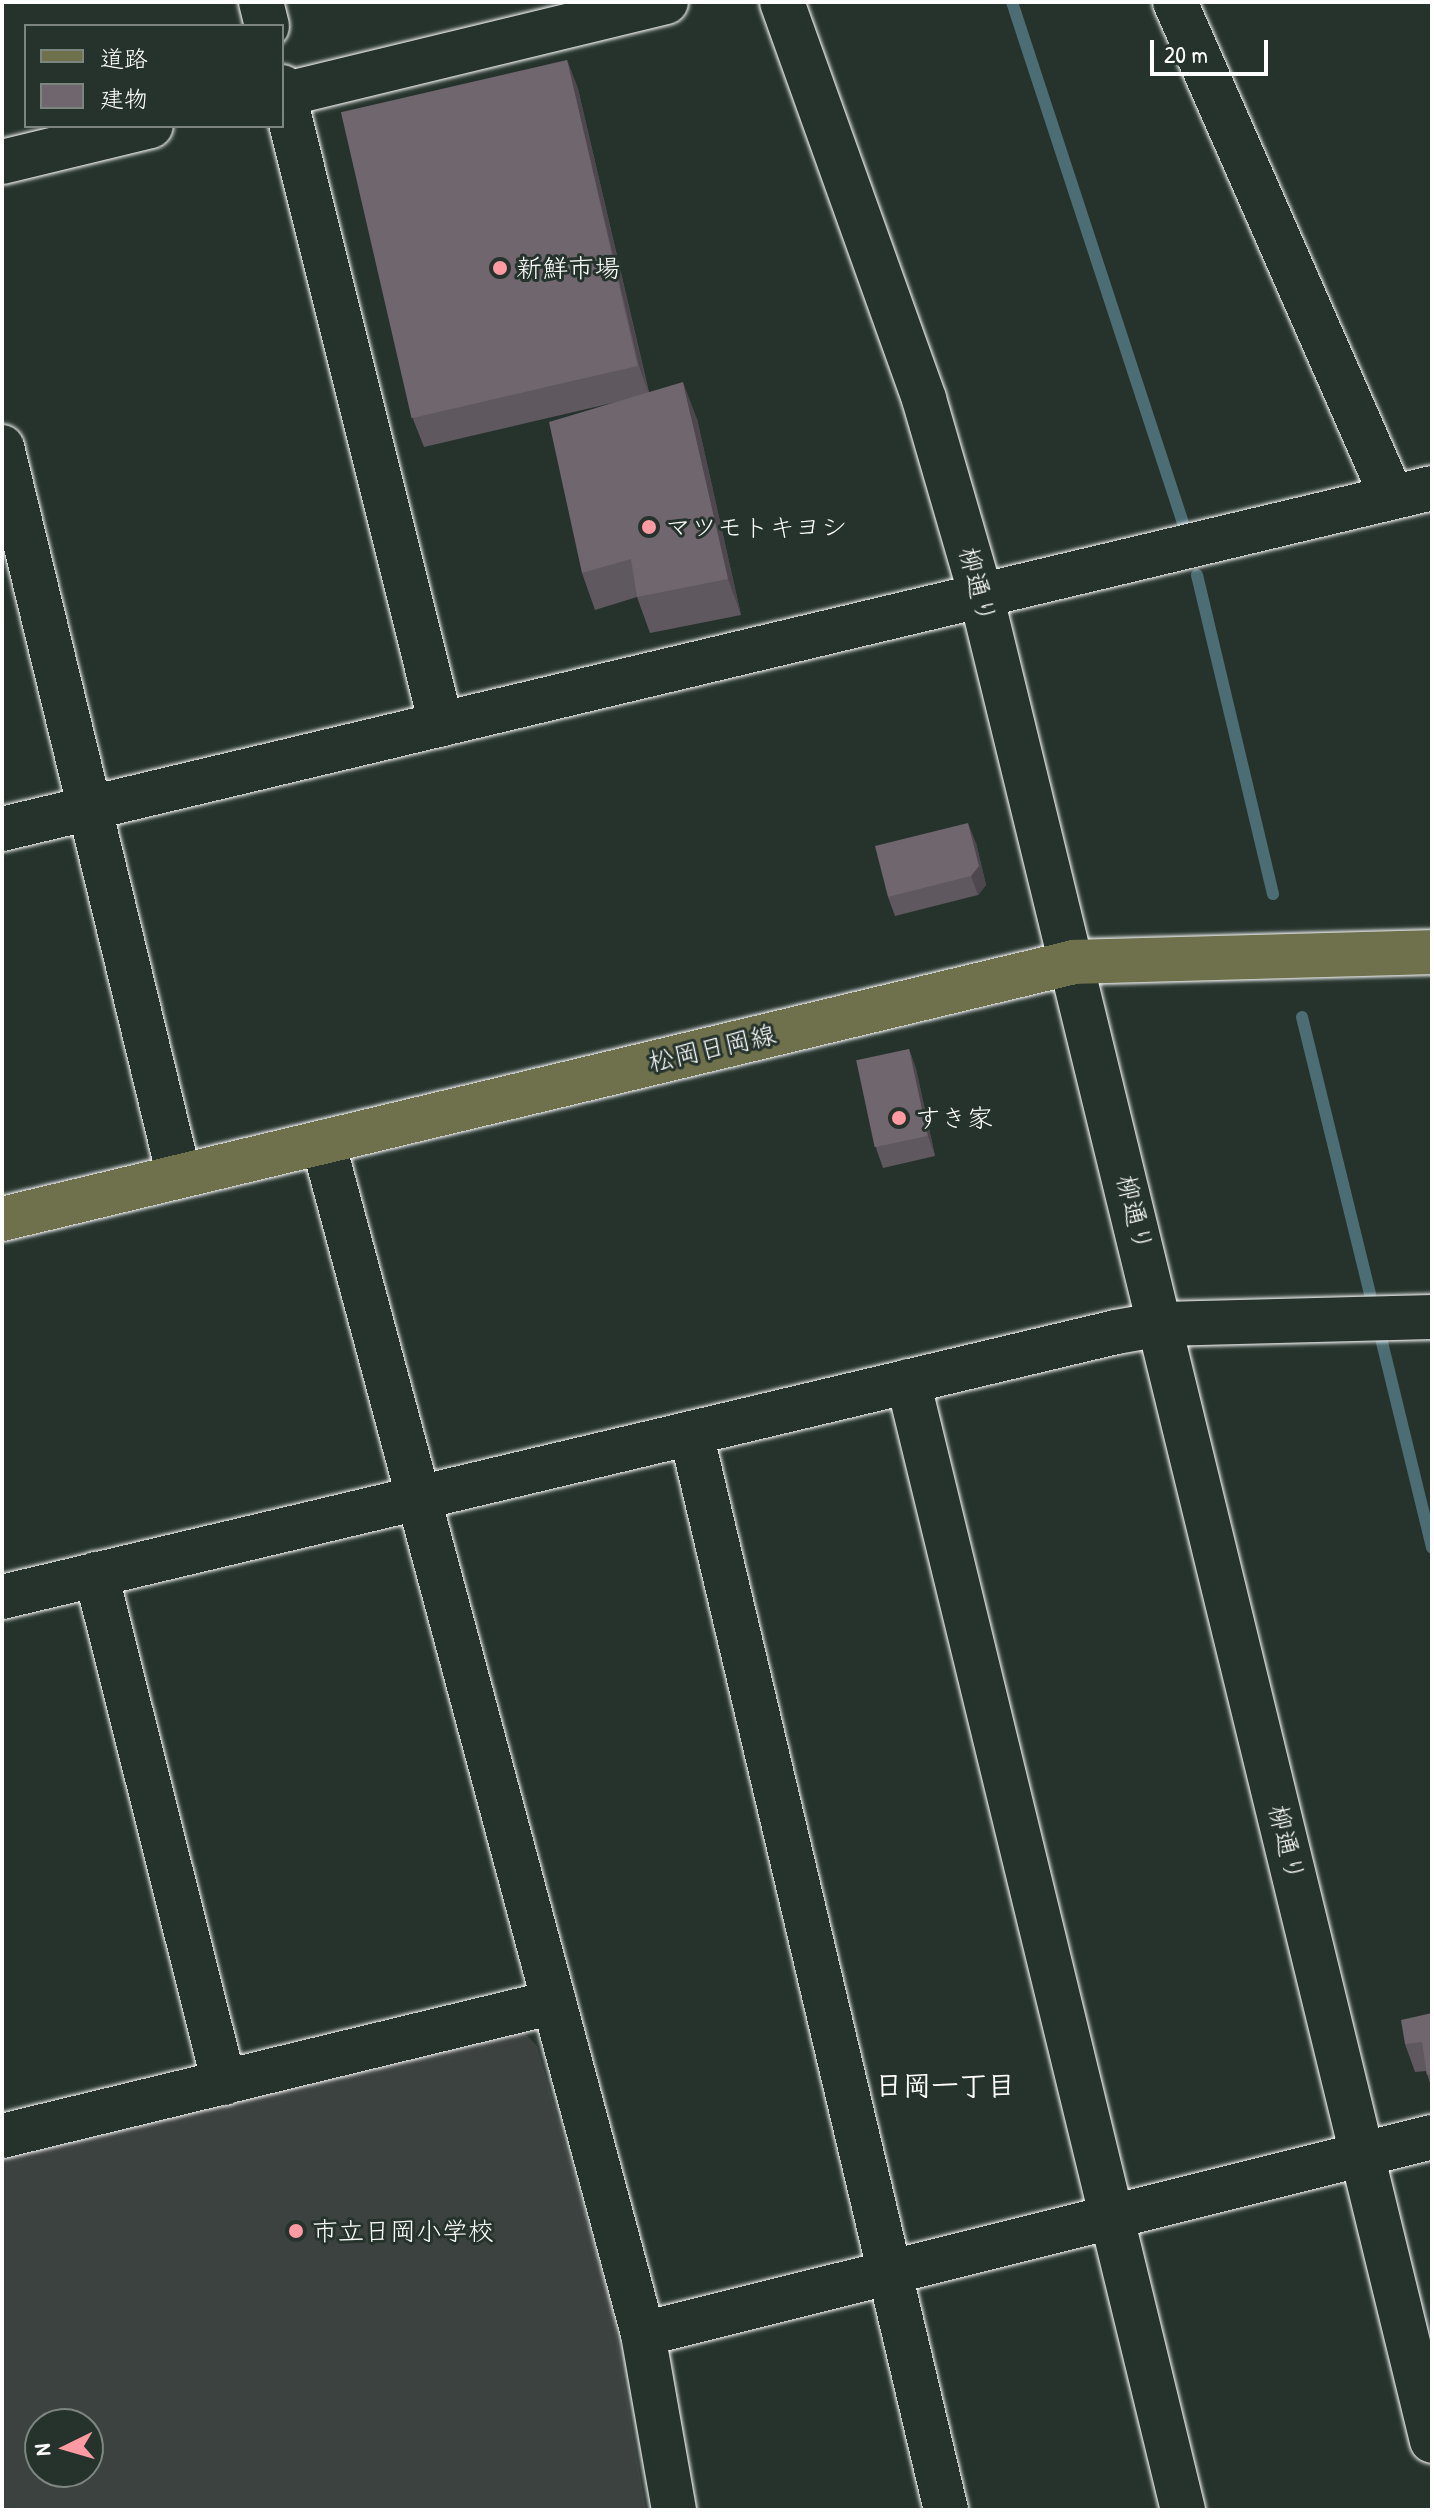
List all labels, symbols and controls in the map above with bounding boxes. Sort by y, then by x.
legend [24,24,284,128]
scale bar [1154,24,1272,74]
text: 20 m [1164,38,1208,70]
text: 道路 [100,42,148,74]
text: 建物 [100,82,148,114]
place label: 新鮮市場 [516,252,620,284]
marker: 新鮮市場 [491,259,509,277]
place label: マツモトキヨシ [665,511,847,543]
marker: マツモトキヨシ [640,518,658,536]
street label: 柳通り [953,543,1003,627]
street label: 松岡日岡線 [645,1018,779,1078]
place label: すき家 [915,1102,993,1134]
marker: すき家 [890,1109,908,1127]
street label: 柳通り [1110,1171,1160,1255]
street label: 柳通り [1262,1801,1312,1885]
district label: 日岡一丁目 [875,2068,1015,2102]
place label: 市立日岡小学校 [312,2215,494,2247]
marker: 市立日岡小学校 [287,2222,305,2240]
north arrow [24,2408,104,2488]
text: N [27,2443,58,2457]

